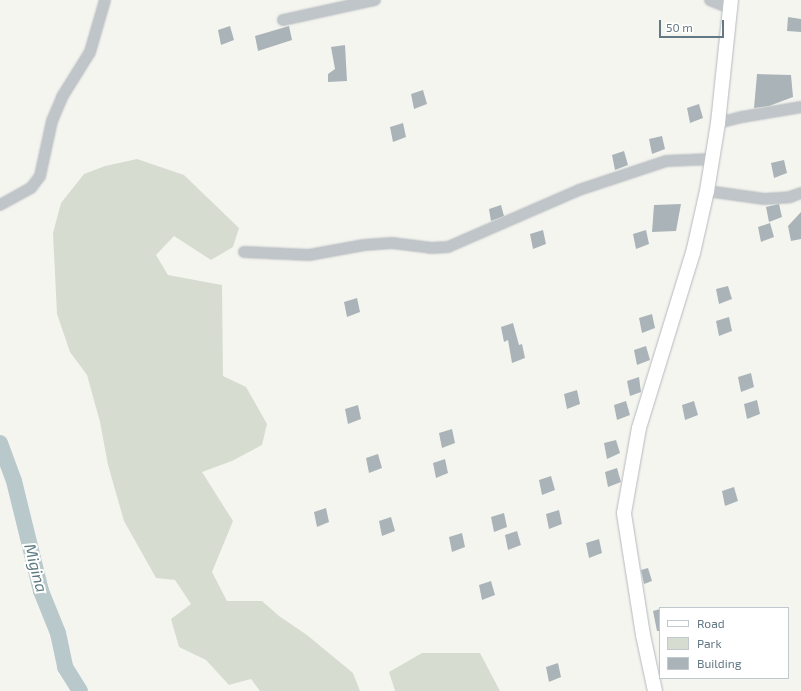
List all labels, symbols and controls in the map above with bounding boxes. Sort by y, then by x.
scale bar [661,12,726,38]
text: 50 m [666,20,693,34]
water label: Migina [20,542,52,594]
legend [659,607,789,679]
text: Road [697,616,725,630]
text: Park [697,636,722,650]
text: Building [697,656,741,670]

